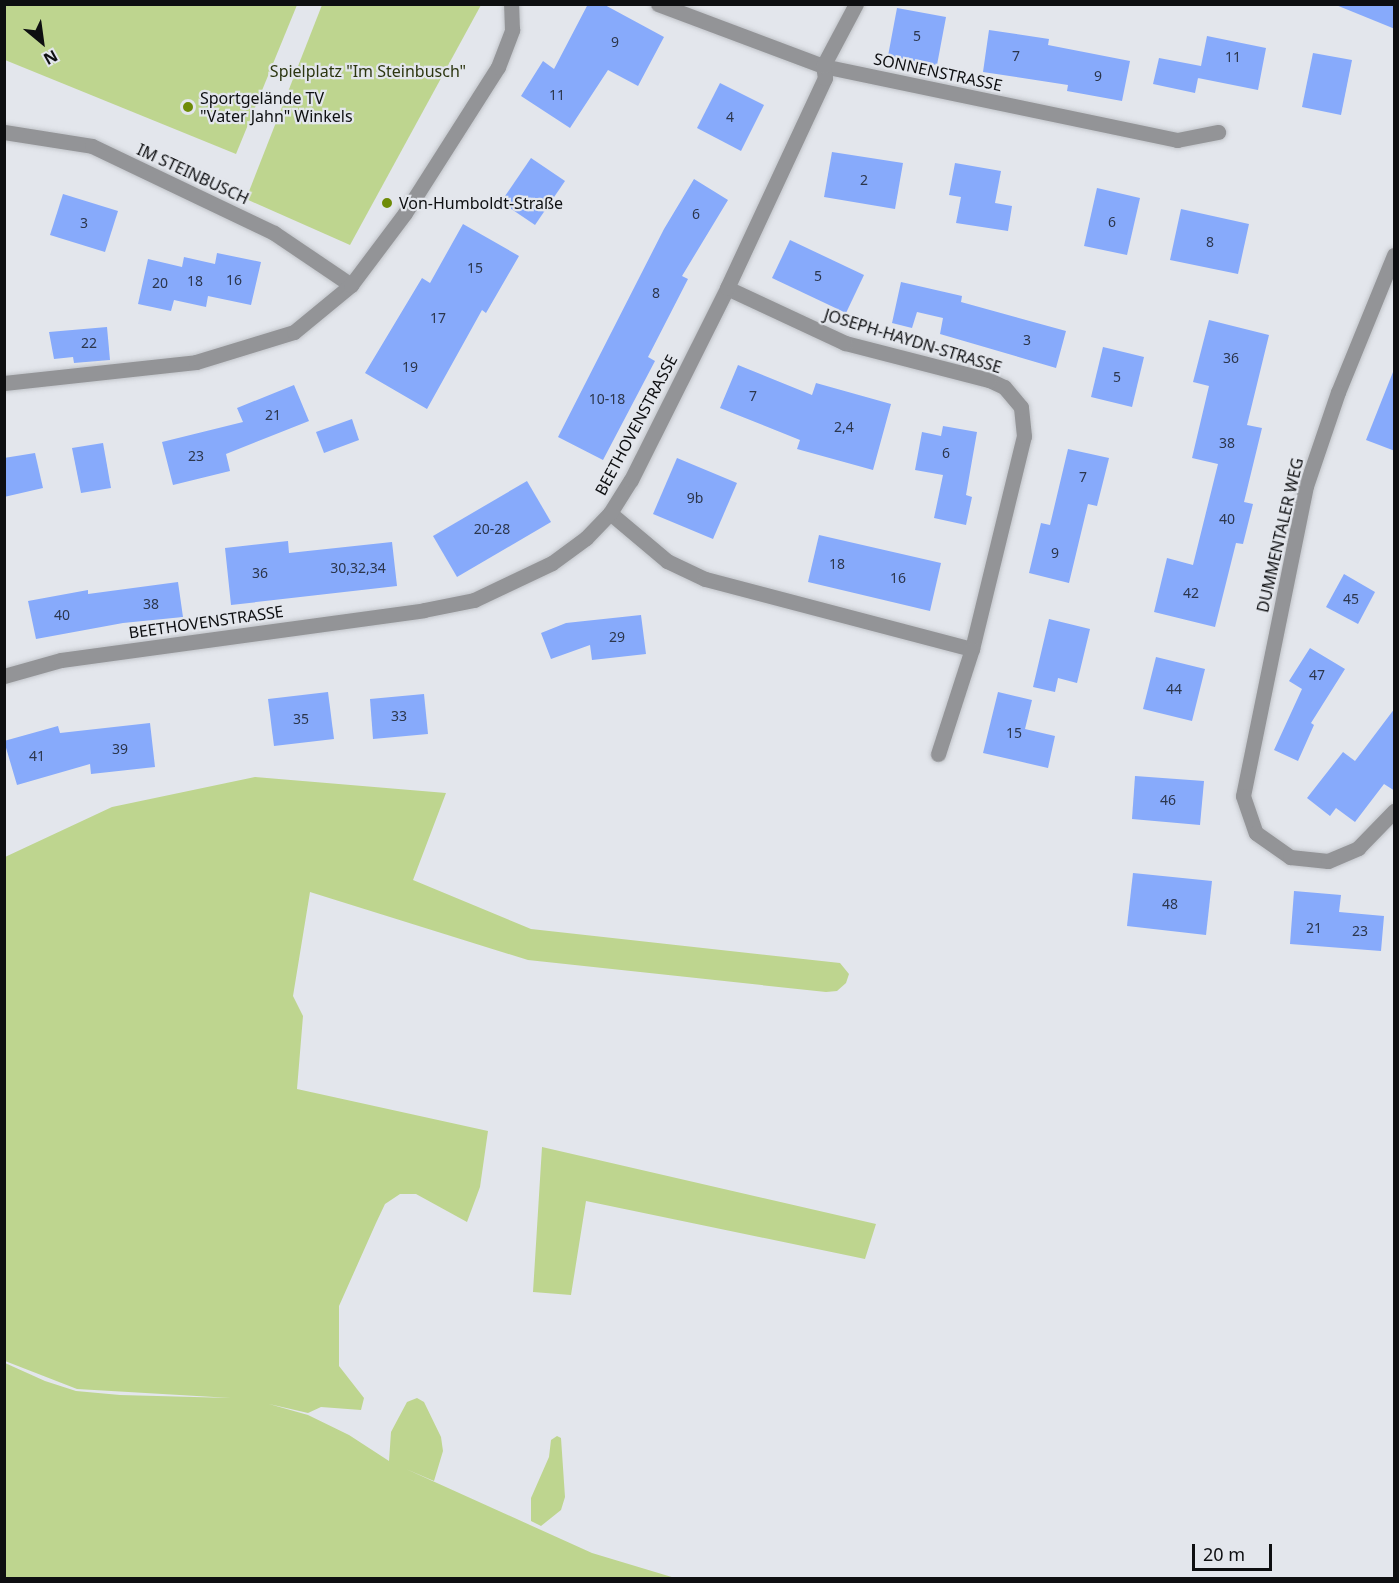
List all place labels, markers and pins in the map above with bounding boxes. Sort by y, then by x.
place label: Sportgelände TV "Vater Jahn" Winkels [200,88,353,126]
marker: Sportgelände TV "Vater Jahn" Winkels [181,100,195,114]
place label: Von-Humboldt-Straße [399,193,563,213]
marker: Von-Humboldt-Straße [380,196,394,210]

